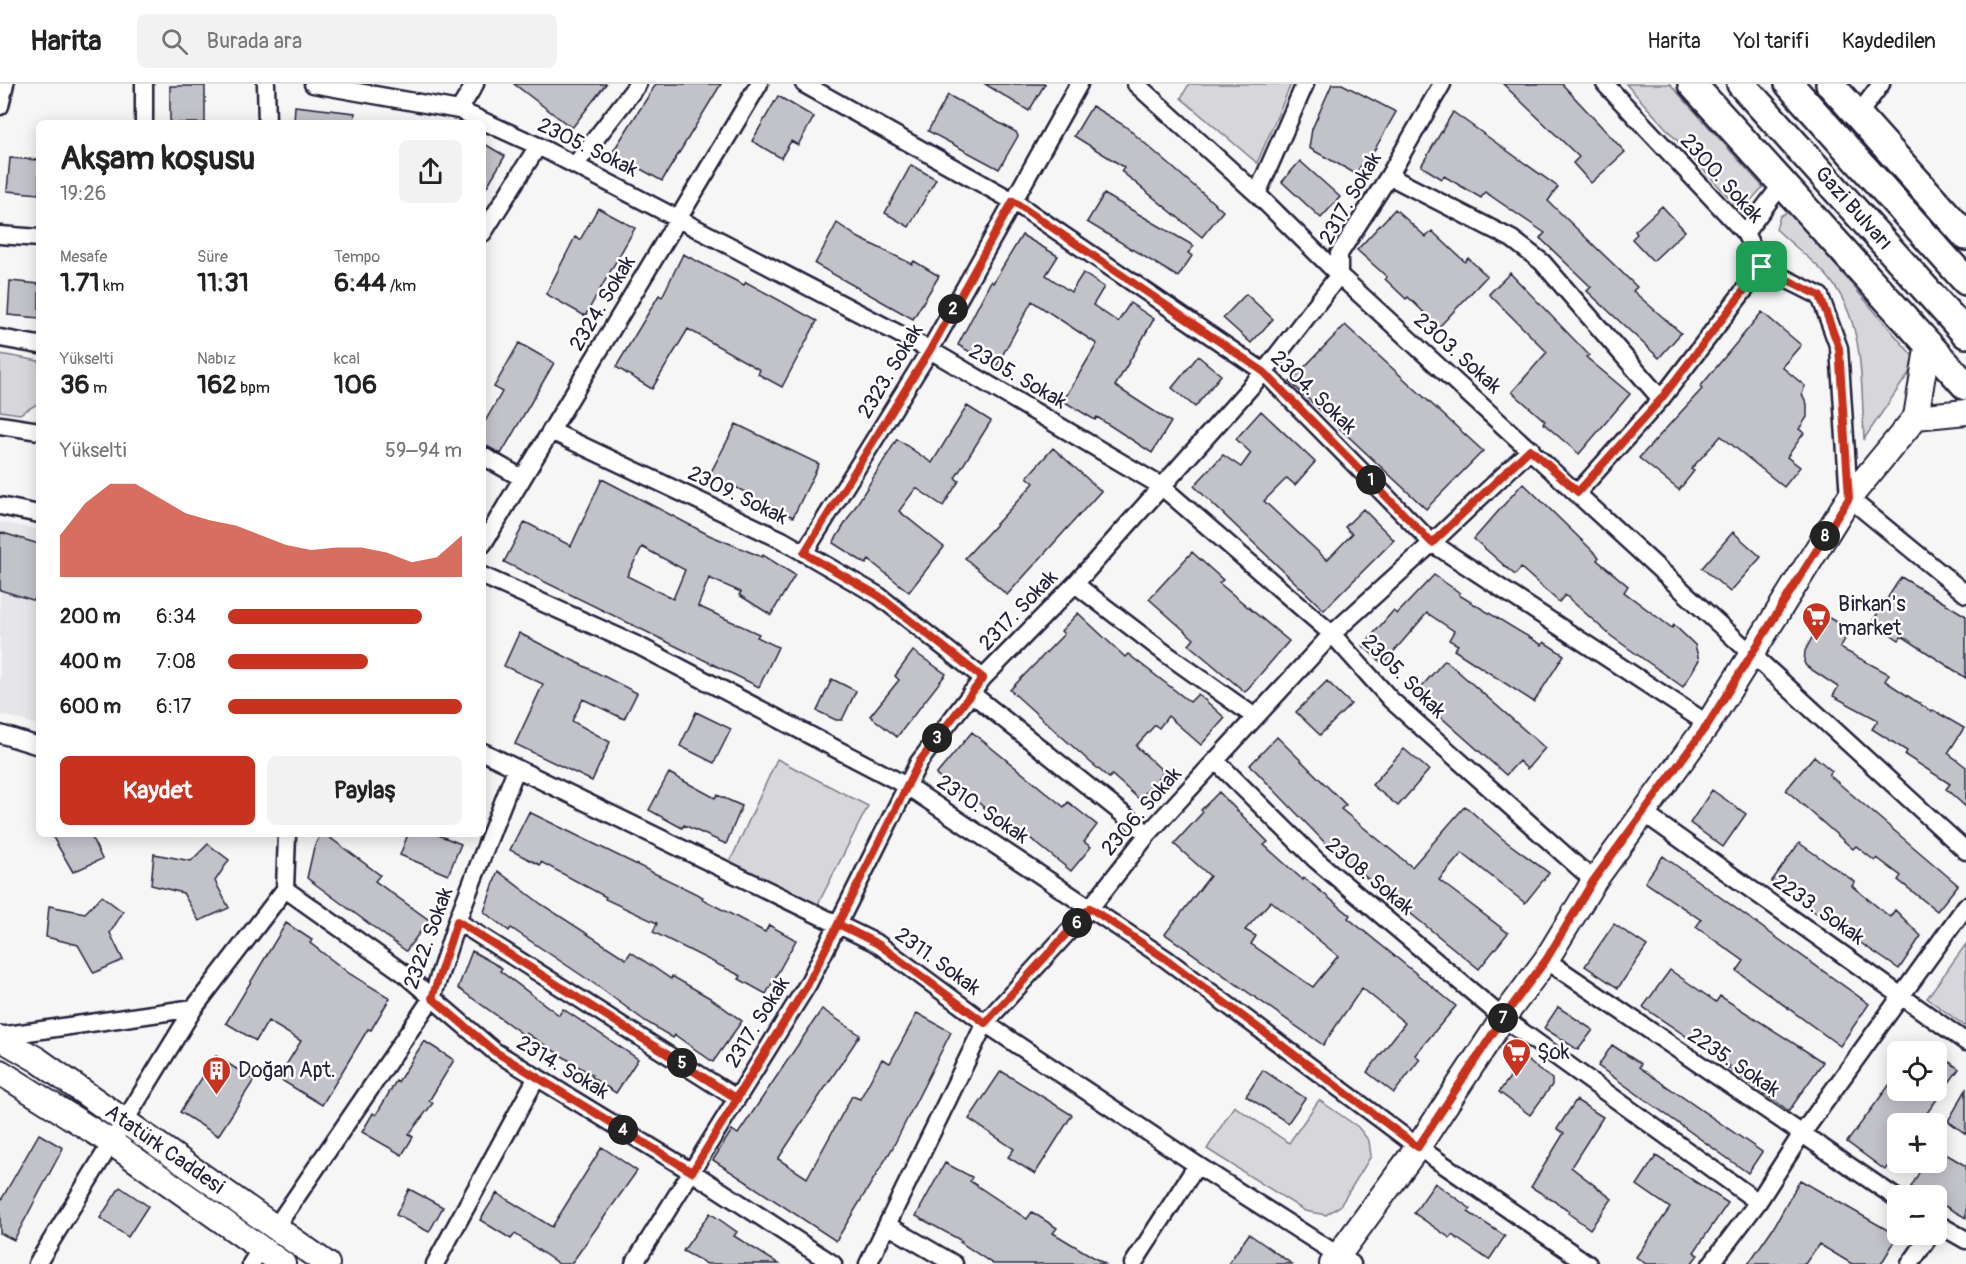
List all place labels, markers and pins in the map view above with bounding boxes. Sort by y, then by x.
pin [1736,241,1787,292]
pin: 2 [938,294,968,324]
pin: 1 [1356,465,1386,495]
pin: 8 [1810,521,1840,551]
place label: Birkan's market [1838,591,1906,642]
supermarket icon: Birkan's market [1801,600,1833,642]
pin: 3 [922,723,952,753]
pin: 6 [1062,908,1092,938]
pin: 7 [1488,1003,1518,1033]
supermarket icon: Şok [1500,1036,1532,1078]
place label: Şok [1537,1039,1570,1066]
pin: 5 [667,1048,697,1078]
building icon: Doğan Apt. [201,1054,233,1096]
place label: Doğan Apt. [238,1057,336,1084]
pin: 4 [608,1115,638,1145]

